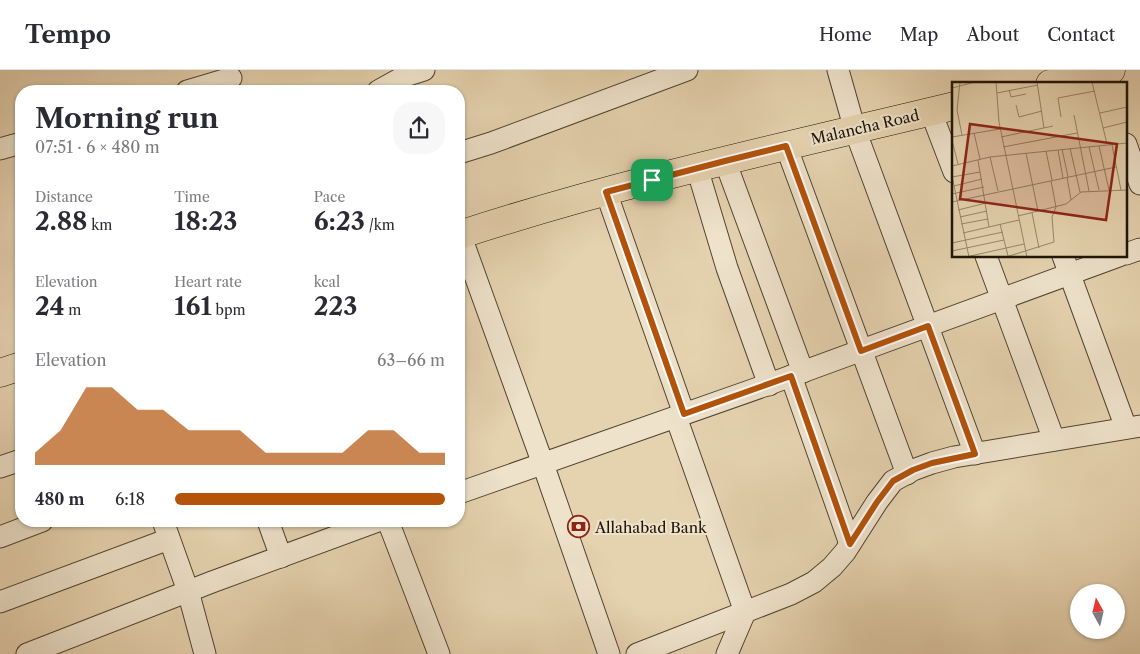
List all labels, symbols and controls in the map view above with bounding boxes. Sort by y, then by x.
text: Tempo [25,20,111,49]
text: Home [819,24,872,46]
text: Map [900,24,938,46]
text: About [966,24,1019,46]
text: Contact [1047,24,1115,46]
inset map [952,82,1128,258]
text: Morning run [35,101,219,135]
button: share [393,102,445,154]
street label: Malancha Road [809,105,921,149]
text: 07:51 · 6 × 480 m [35,137,160,157]
pin [631,159,673,201]
icon: arrive [638,166,666,194]
text: Distance [35,188,93,206]
text: Time [174,188,210,206]
text: Pace [314,188,345,206]
text: 2.88 [35,206,87,237]
text: 18:23 [174,206,237,237]
text: 6:23 [314,206,365,237]
text: km [87,216,112,234]
text: /km [365,216,395,234]
text: Elevation [35,273,98,291]
text: Heart rate [174,273,242,291]
text: kcal [314,273,340,291]
text: 24 [35,291,65,322]
text: 161 [174,291,212,322]
text: 223 [314,291,357,322]
text: m [65,301,81,319]
text: bpm [212,301,246,319]
text: Elevation [35,350,106,370]
text: 63–66 m [377,350,445,370]
text: 480 m [35,489,84,509]
text: 6:18 [115,489,145,509]
bank icon: Allahabad Bank [567,515,591,539]
place label: Allahabad Bank [594,518,708,537]
north arrow [1070,584,1125,639]
map controls [1070,584,1125,639]

